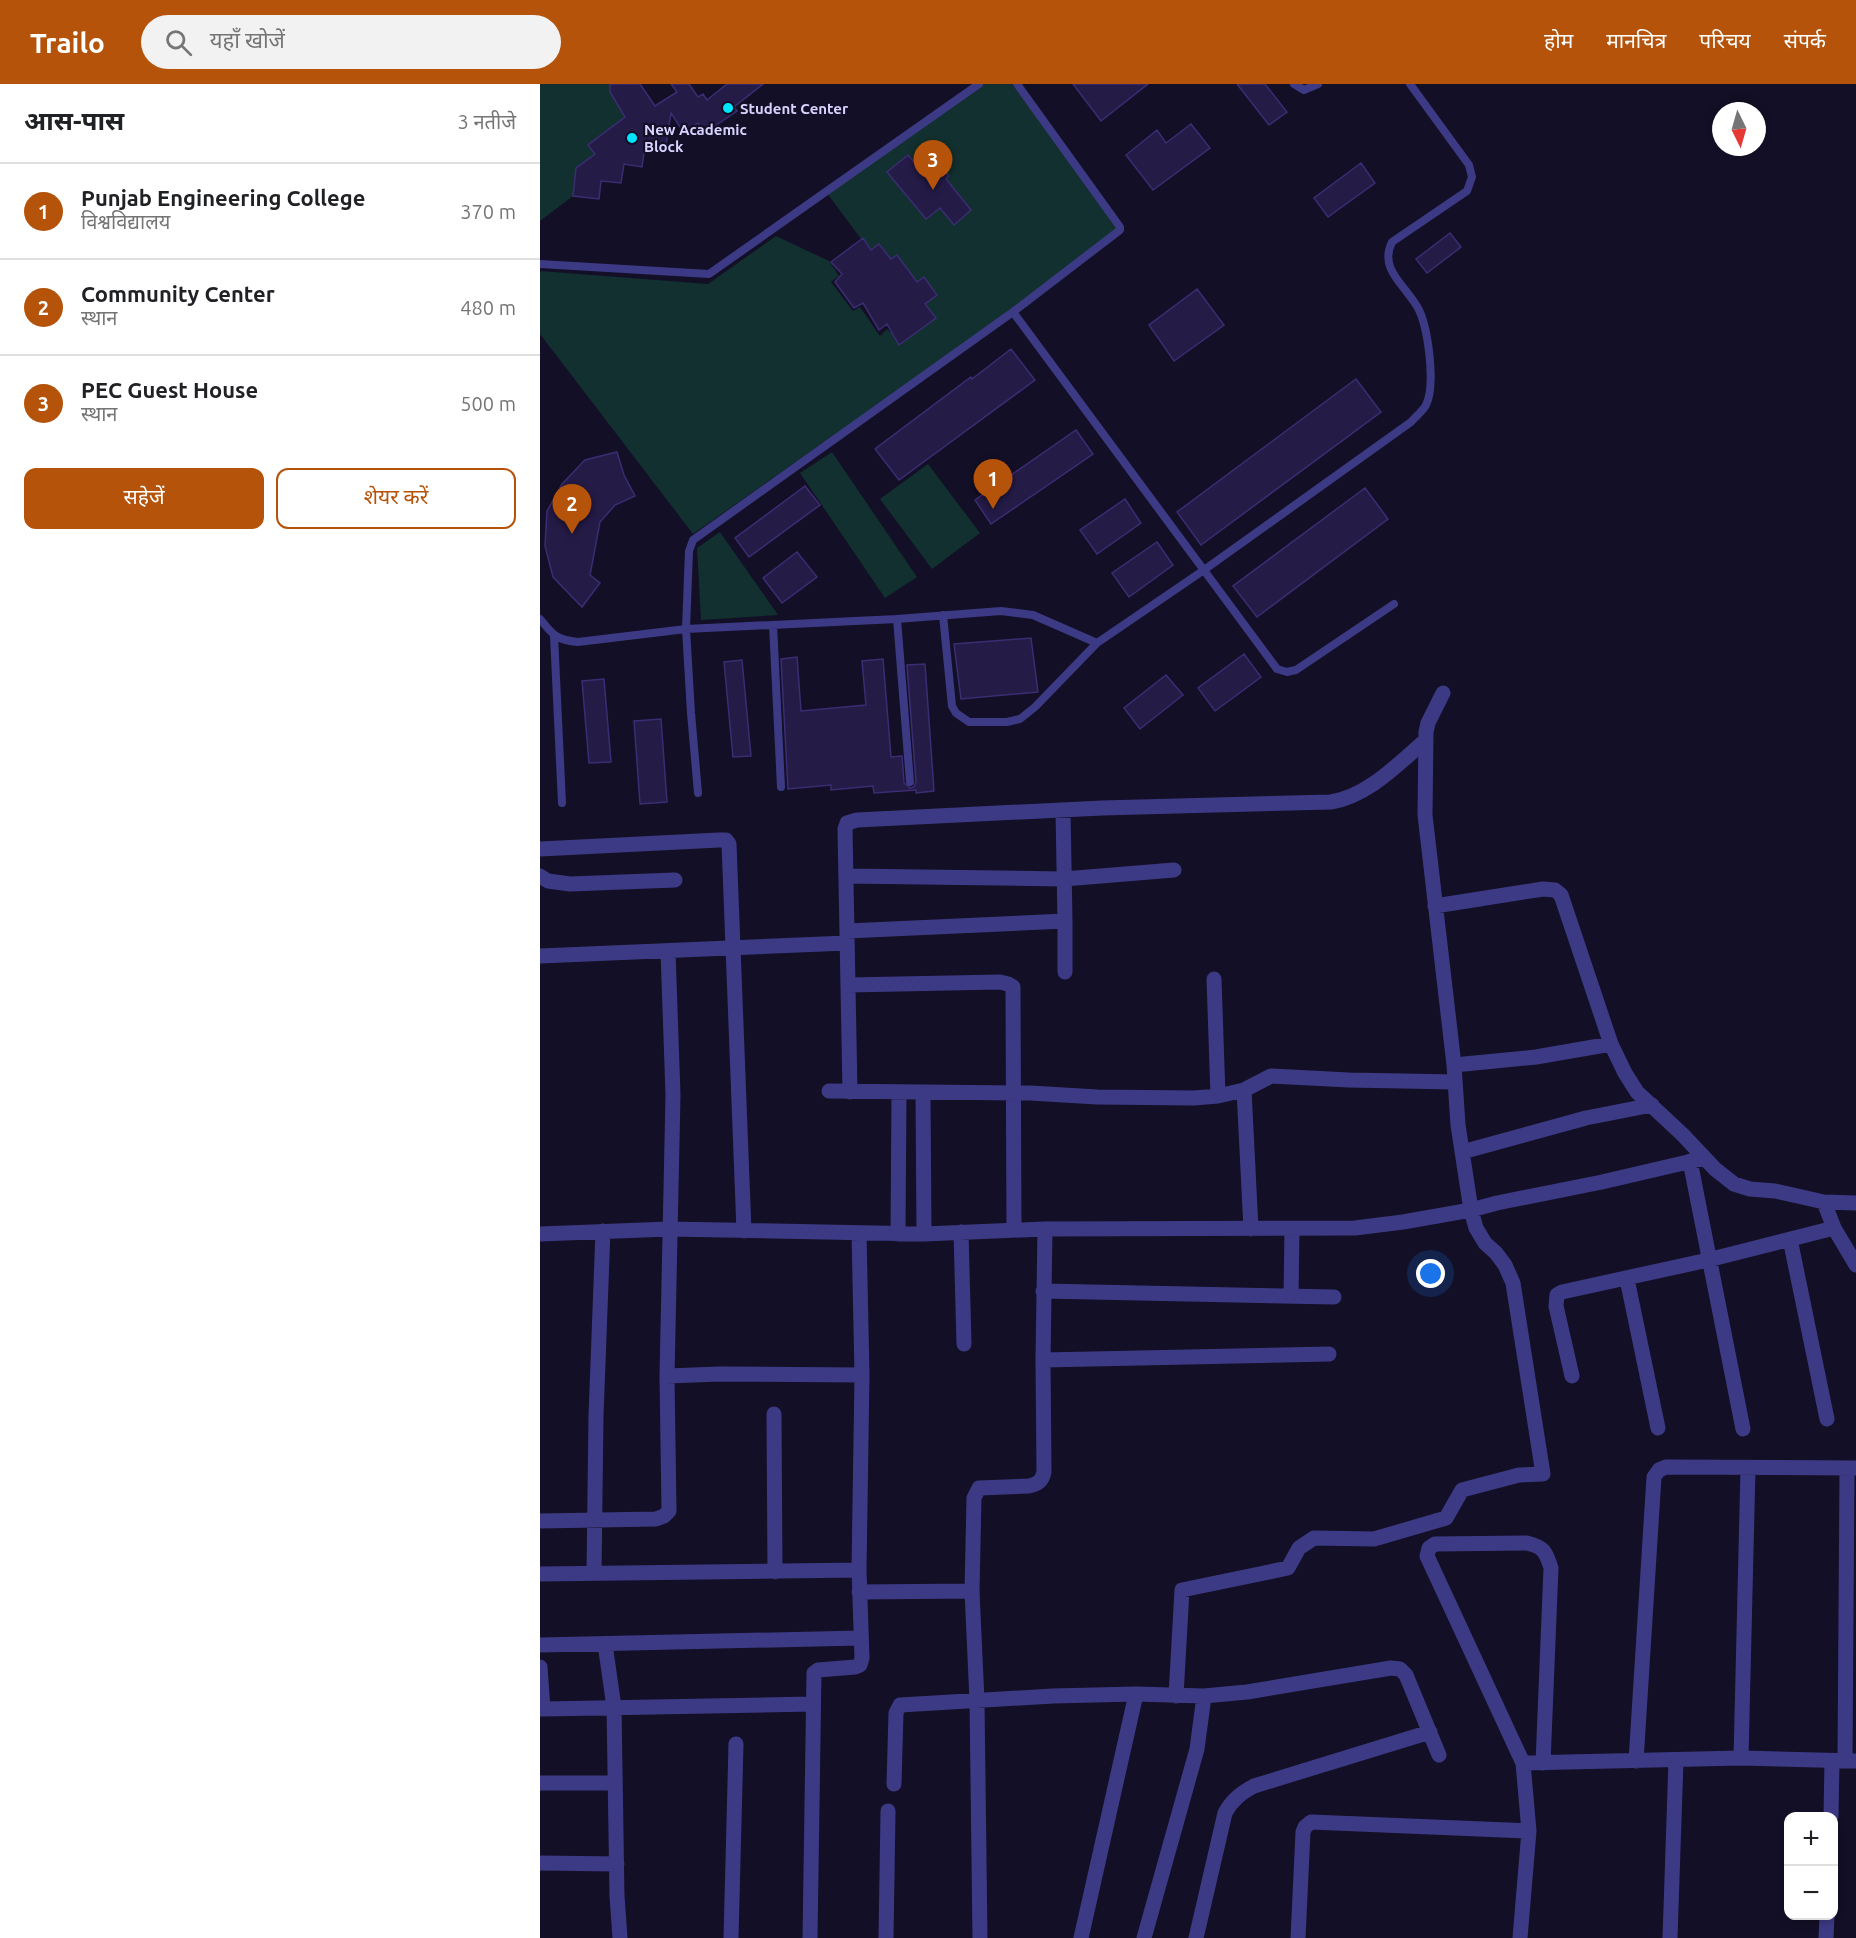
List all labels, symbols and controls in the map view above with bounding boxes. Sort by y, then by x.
search box [141,15,561,69]
icon: search [162,26,195,59]
text: Trailo [30,27,105,58]
text: यहाँ खोजें [210,27,285,52]
text: होम [1544,28,1573,52]
text: मानचित्र [1606,28,1666,52]
text: परिचय [1699,28,1751,52]
text: संपर्क [1784,28,1826,52]
place label: Student Center [740,100,849,117]
marker: Student Center [721,101,735,115]
north arrow [1712,102,1766,156]
text: आस-पास [24,106,124,135]
text: 3 नतीजे [458,110,516,133]
place label: New Academic Block [644,121,747,155]
marker: New Academic Block [625,131,639,145]
pin: 3 [914,141,952,190]
text: Punjab Engineering College [81,185,365,210]
text: 1 [38,200,49,223]
text: 370 m [460,200,516,223]
text: विश्वविद्यालय [81,210,170,233]
text: Community Center [81,281,275,306]
text: 2 [38,296,49,319]
text: 480 m [460,296,516,319]
text: स्थान [81,306,117,329]
text: PEC Guest House [81,377,258,402]
text: 3 [38,392,49,415]
text: 500 m [460,392,516,415]
text: स्थान [81,402,117,425]
pin: 1 [974,460,1012,509]
button: सहेजें [24,468,264,529]
button: शेयर करें [276,468,516,529]
pin: 2 [552,484,591,534]
your location [1416,1259,1445,1288]
map controls [1784,1812,1838,1920]
button: + [1784,1812,1838,1866]
button: − [1784,1866,1838,1920]

